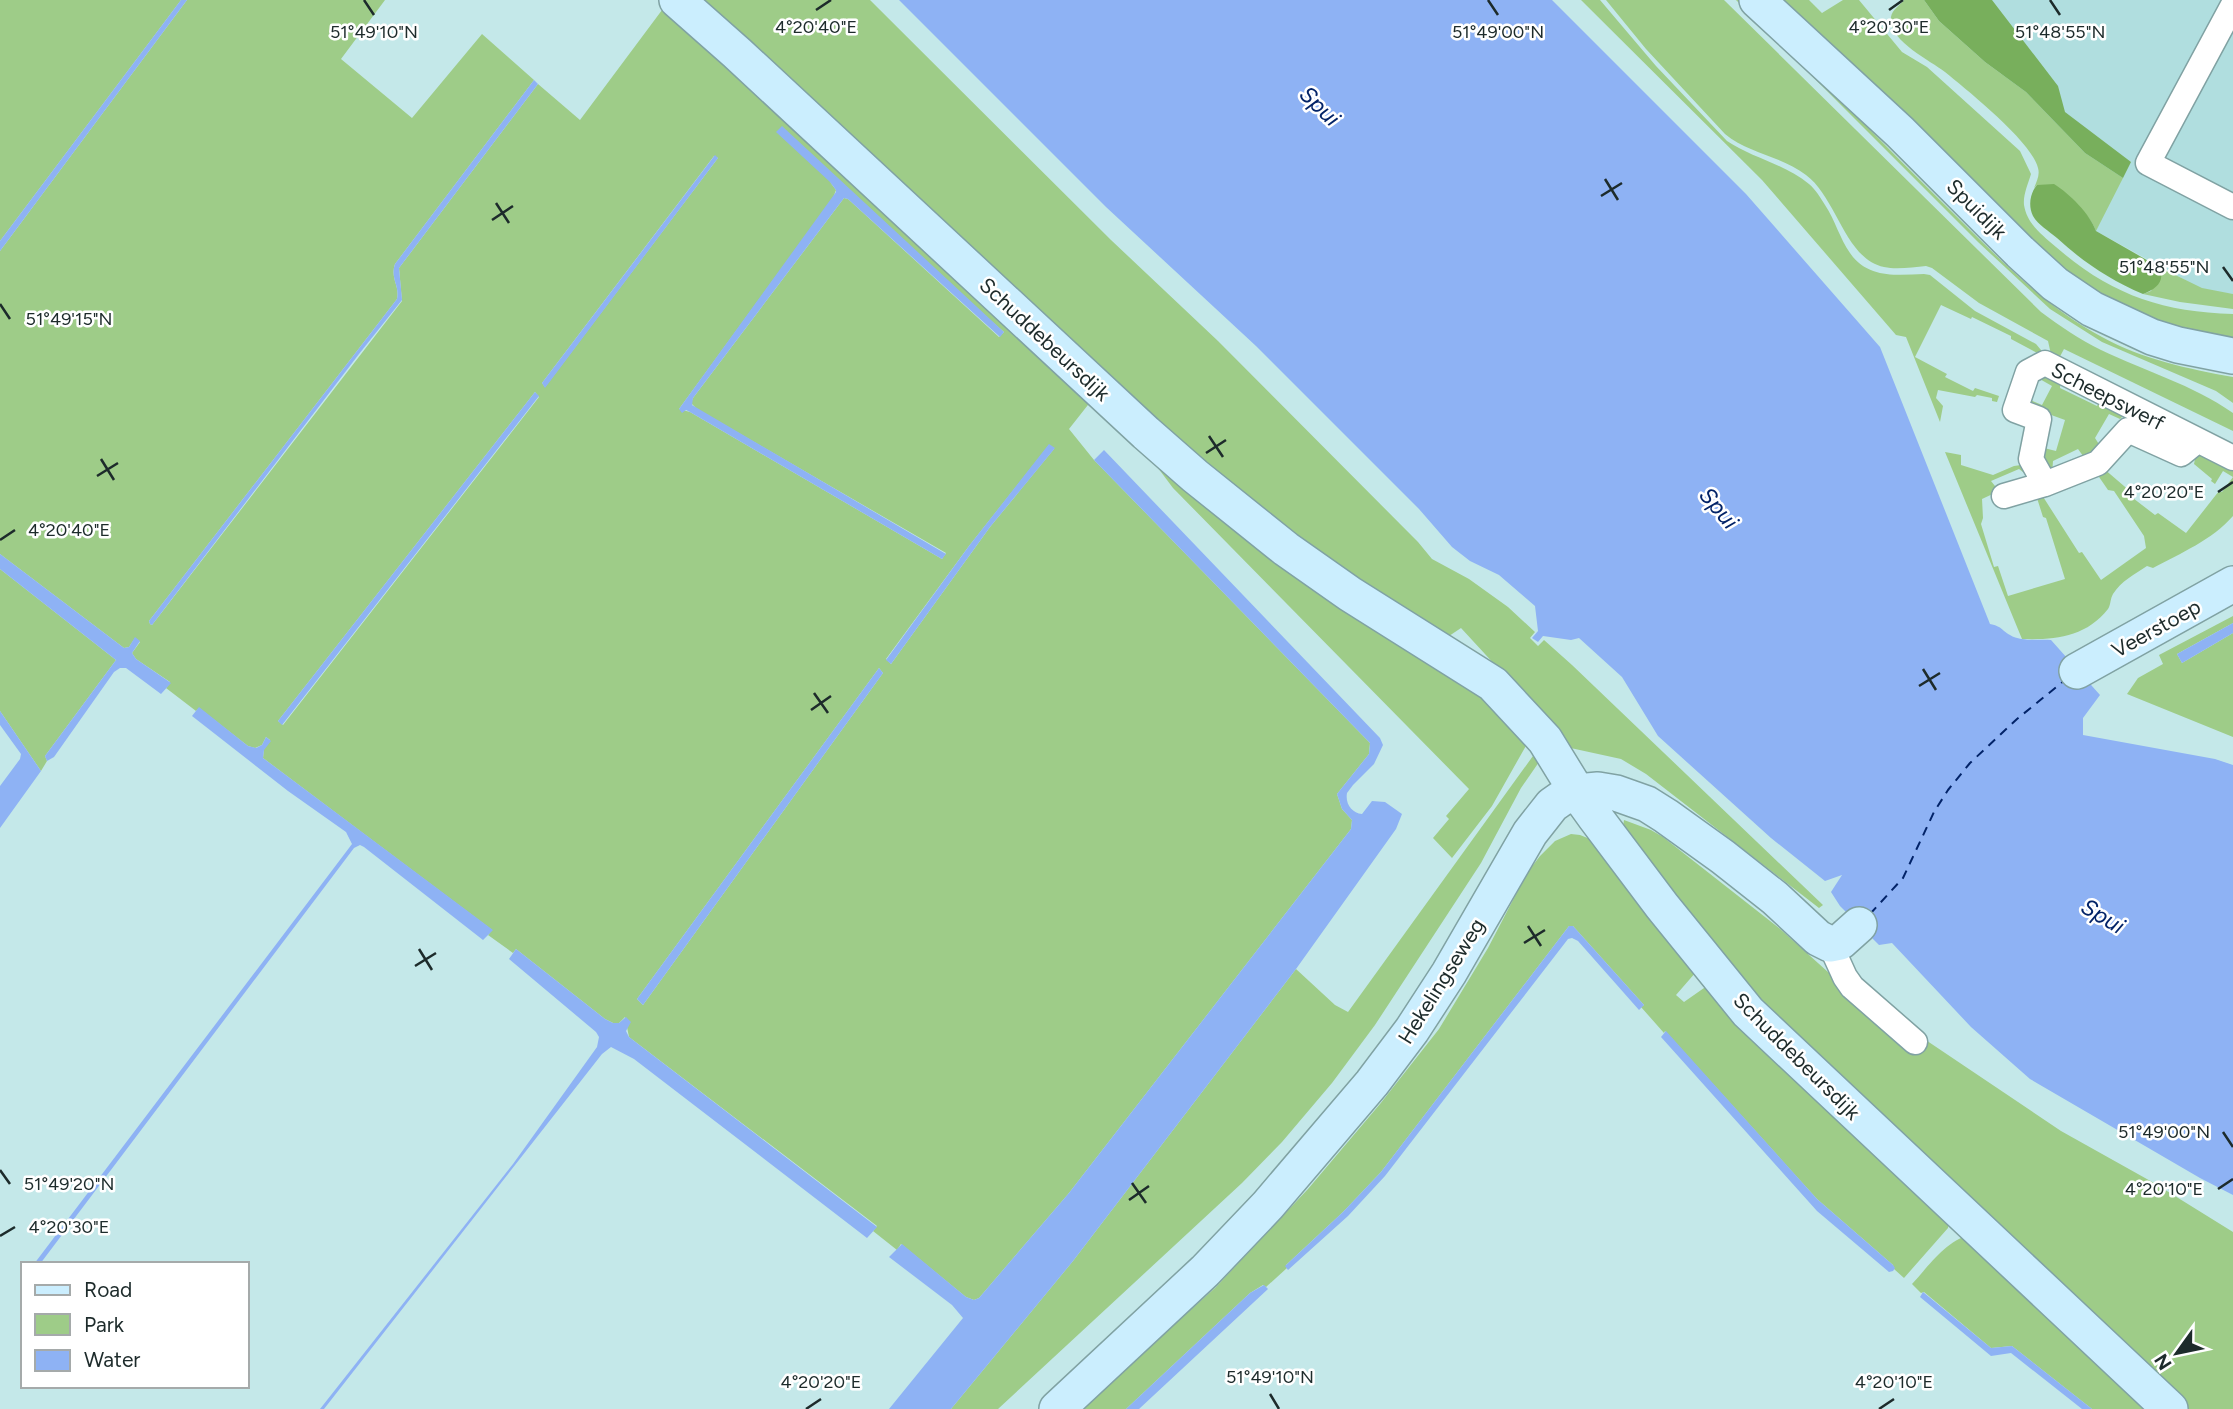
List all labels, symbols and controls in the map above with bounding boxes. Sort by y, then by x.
text: 4°20'40"E [775,16,857,38]
text: 4°20'30"E [1849,16,1929,38]
text: 51°49'10"N [330,21,418,43]
text: 51°49'00"N [1452,21,1544,43]
text: 51°48'55"N [2015,21,2105,43]
water label: Spui [1294,80,1347,132]
street label: Spuidijk [1942,174,2013,245]
text: 51°48'55"N [2119,256,2209,278]
street label: Schuddebeursdijk [975,272,1116,406]
text: 51°49'15"N [26,308,112,330]
street label: Scheepswerf [2047,357,2169,435]
water label: Spui [1694,481,1745,535]
text: 4°20'20"E [2123,481,2205,503]
text: 4°20'40"E [28,519,110,541]
street label: Veerstoep [2107,593,2205,663]
water label: Spui [2076,892,2130,940]
street label: Hekelingseweg [1392,914,1490,1048]
street label: Schuddebeursdijk [1728,987,1866,1125]
text: 51°49'00"N [2118,1121,2210,1143]
text: 51°49'20"N [24,1173,114,1195]
text: 4°20'10"E [2125,1178,2203,1200]
text: 4°20'30"E [29,1216,109,1238]
legend [21,1262,248,1388]
text: Road [84,1277,132,1302]
text: Park [84,1312,125,1337]
north arrow [2142,1318,2212,1388]
text: Water [84,1347,140,1372]
text: N [2150,1350,2177,1374]
text: 51°49'10"N [1226,1366,1314,1388]
text: 4°20'20"E [780,1371,862,1393]
text: 4°20'10"E [1855,1371,1933,1393]

